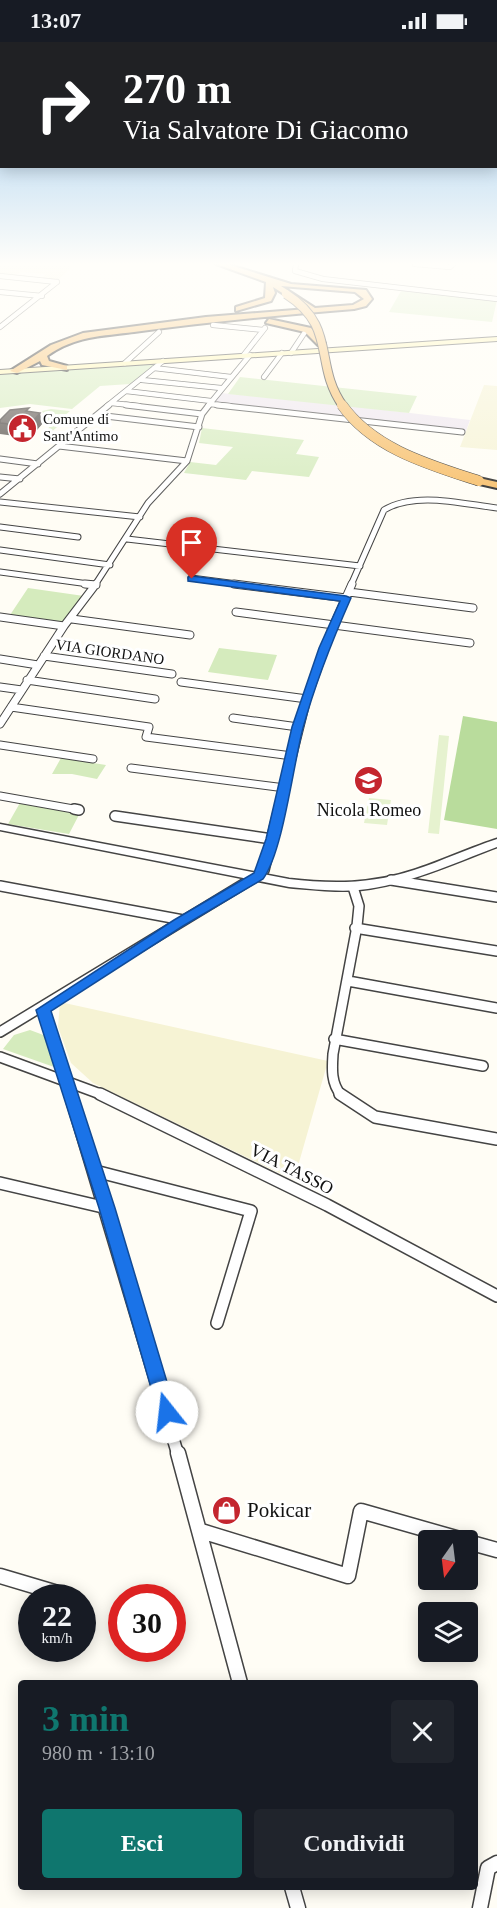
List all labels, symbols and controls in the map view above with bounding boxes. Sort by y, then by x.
text: 13:07 [30,8,81,33]
icon: right [24,66,102,144]
text: 270 m [123,66,232,112]
text: Via Salvatore Di Giacomo [123,115,409,145]
place label: Comune di Sant'Antimo [43,411,118,444]
public building icon: Comune di Sant'Antimo [6,412,38,444]
pin [166,517,217,579]
icon: arrive [175,526,208,559]
street label: VIA GIORDANO [55,636,166,668]
school or university icon: Nicola Romeo [353,765,385,797]
place label: Nicola Romeo [317,800,421,820]
street label: VIA TASSO [247,1139,337,1199]
position arrow [135,1380,199,1444]
shop icon: Pokicar [210,1494,242,1526]
place label: Pokicar [247,1498,311,1522]
north arrow [418,1530,478,1590]
map controls [418,1530,478,1662]
speed limit sign: 30 [108,1584,186,1662]
text: 22 [42,1599,72,1632]
button: layers [418,1602,478,1662]
text: km/h [42,1630,72,1646]
text: 3 min [42,1699,129,1739]
button: close [391,1700,454,1763]
text: 980 m · 13:10 [42,1742,155,1764]
button: Esci [42,1809,242,1878]
button: Condividi [254,1809,454,1878]

